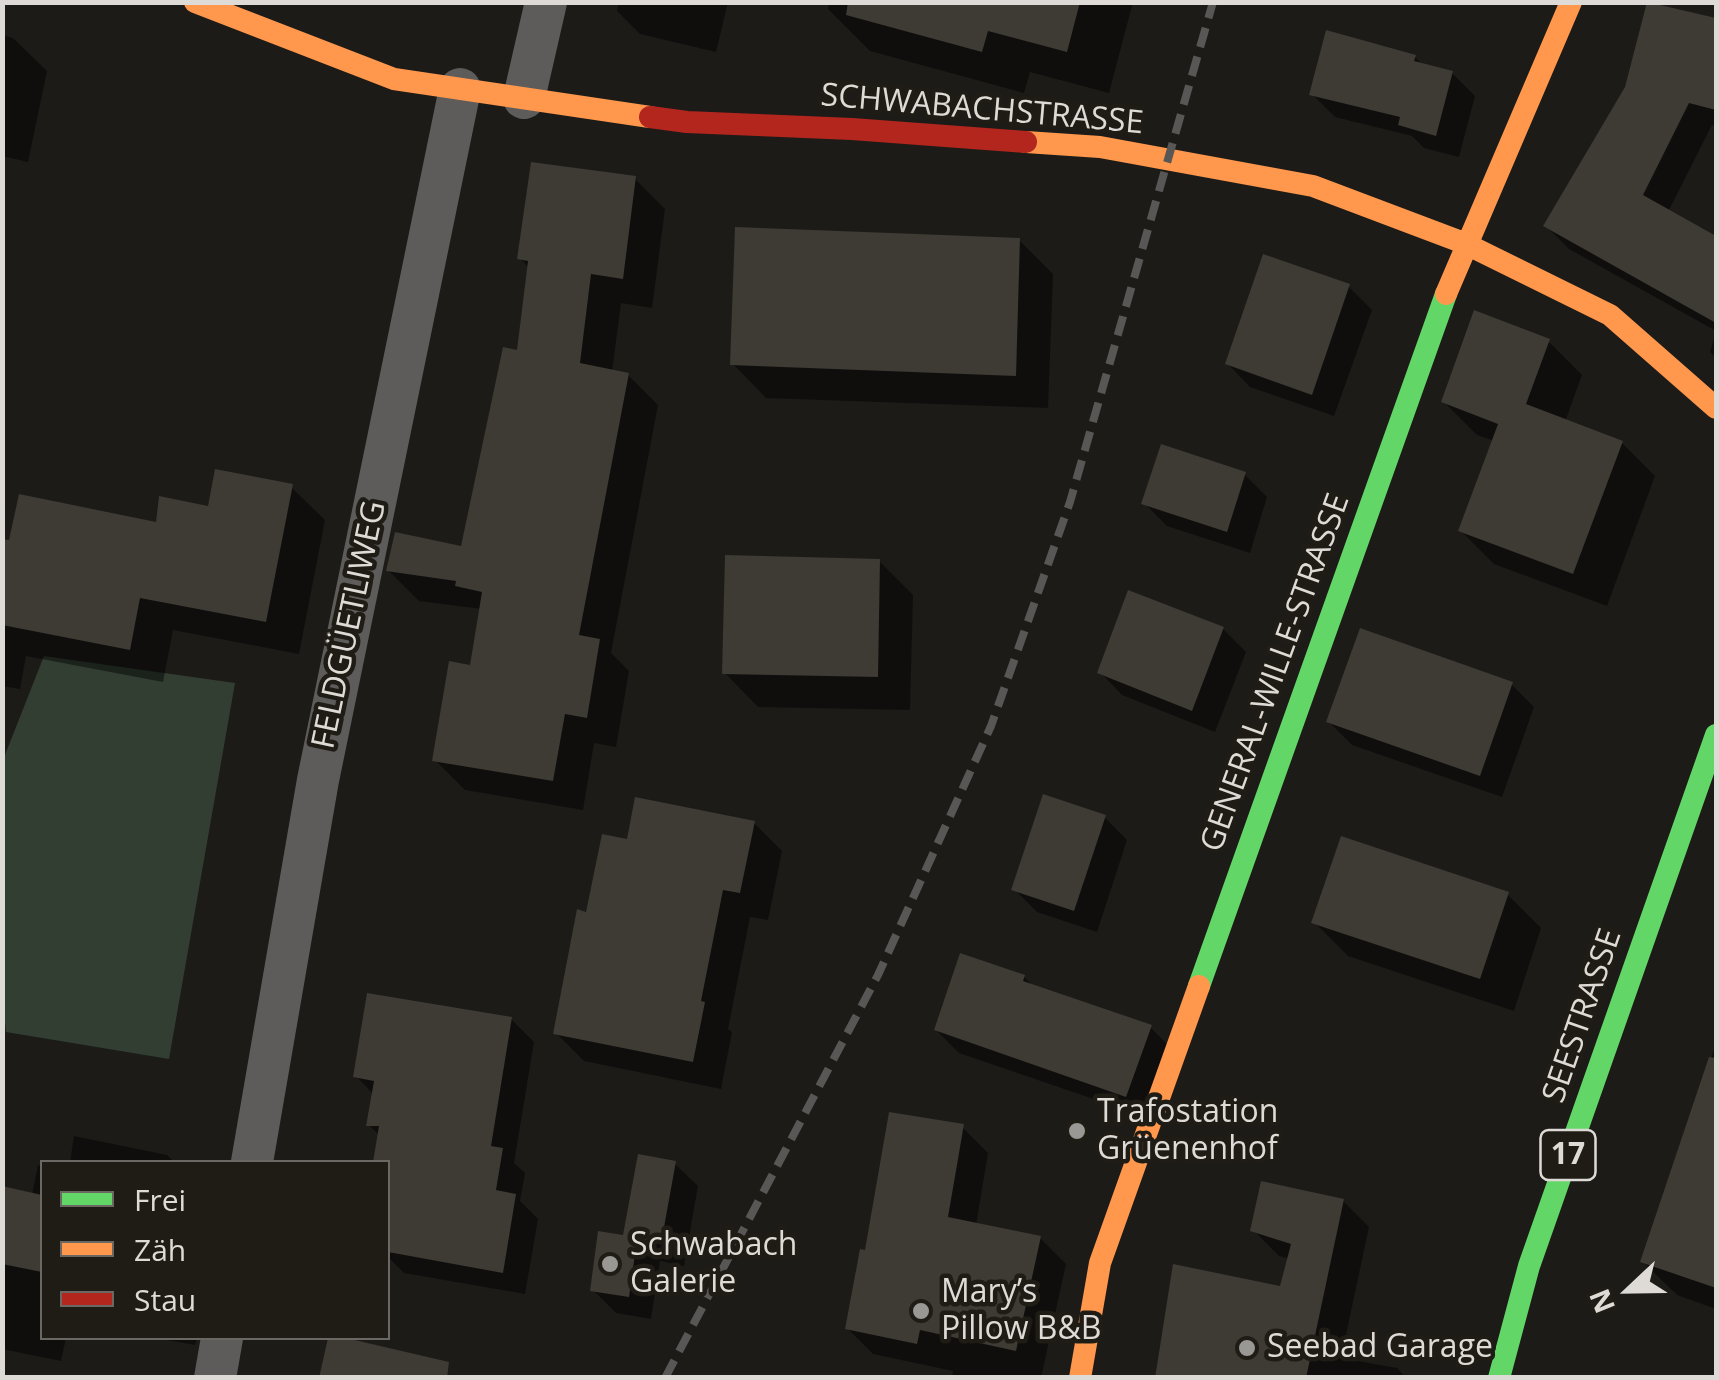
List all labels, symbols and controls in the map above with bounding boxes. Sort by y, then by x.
street label: SCHWABACHSTRASSE [819,77,1145,143]
street label: GENERAL-WILLE-STRASSE [1193,489,1359,857]
street label: FELDGÜETLIWEG [305,498,395,752]
street label: SEESTRASSE [1535,924,1631,1108]
place label: Trafostation Grüenenhof [1097,1094,1278,1169]
marker: Trafostation Grüenenhof [1066,1120,1088,1142]
road number: 17 [1540,1130,1596,1180]
legend [40,1160,390,1340]
text: Frei [134,1179,186,1220]
place label: Schwabach Galerie [630,1227,797,1302]
text: Zäh [134,1229,186,1270]
north arrow [1579,1240,1679,1340]
marker: Schwabach Galerie [599,1253,621,1275]
place label: Mary’s Pillow B&B [941,1274,1102,1349]
text: Stau [134,1279,196,1320]
text: N [1579,1284,1623,1319]
marker: Mary’s Pillow B&B [910,1300,932,1322]
place label: Seebad Garage [1267,1329,1493,1367]
marker: Seebad Garage [1236,1337,1258,1359]

